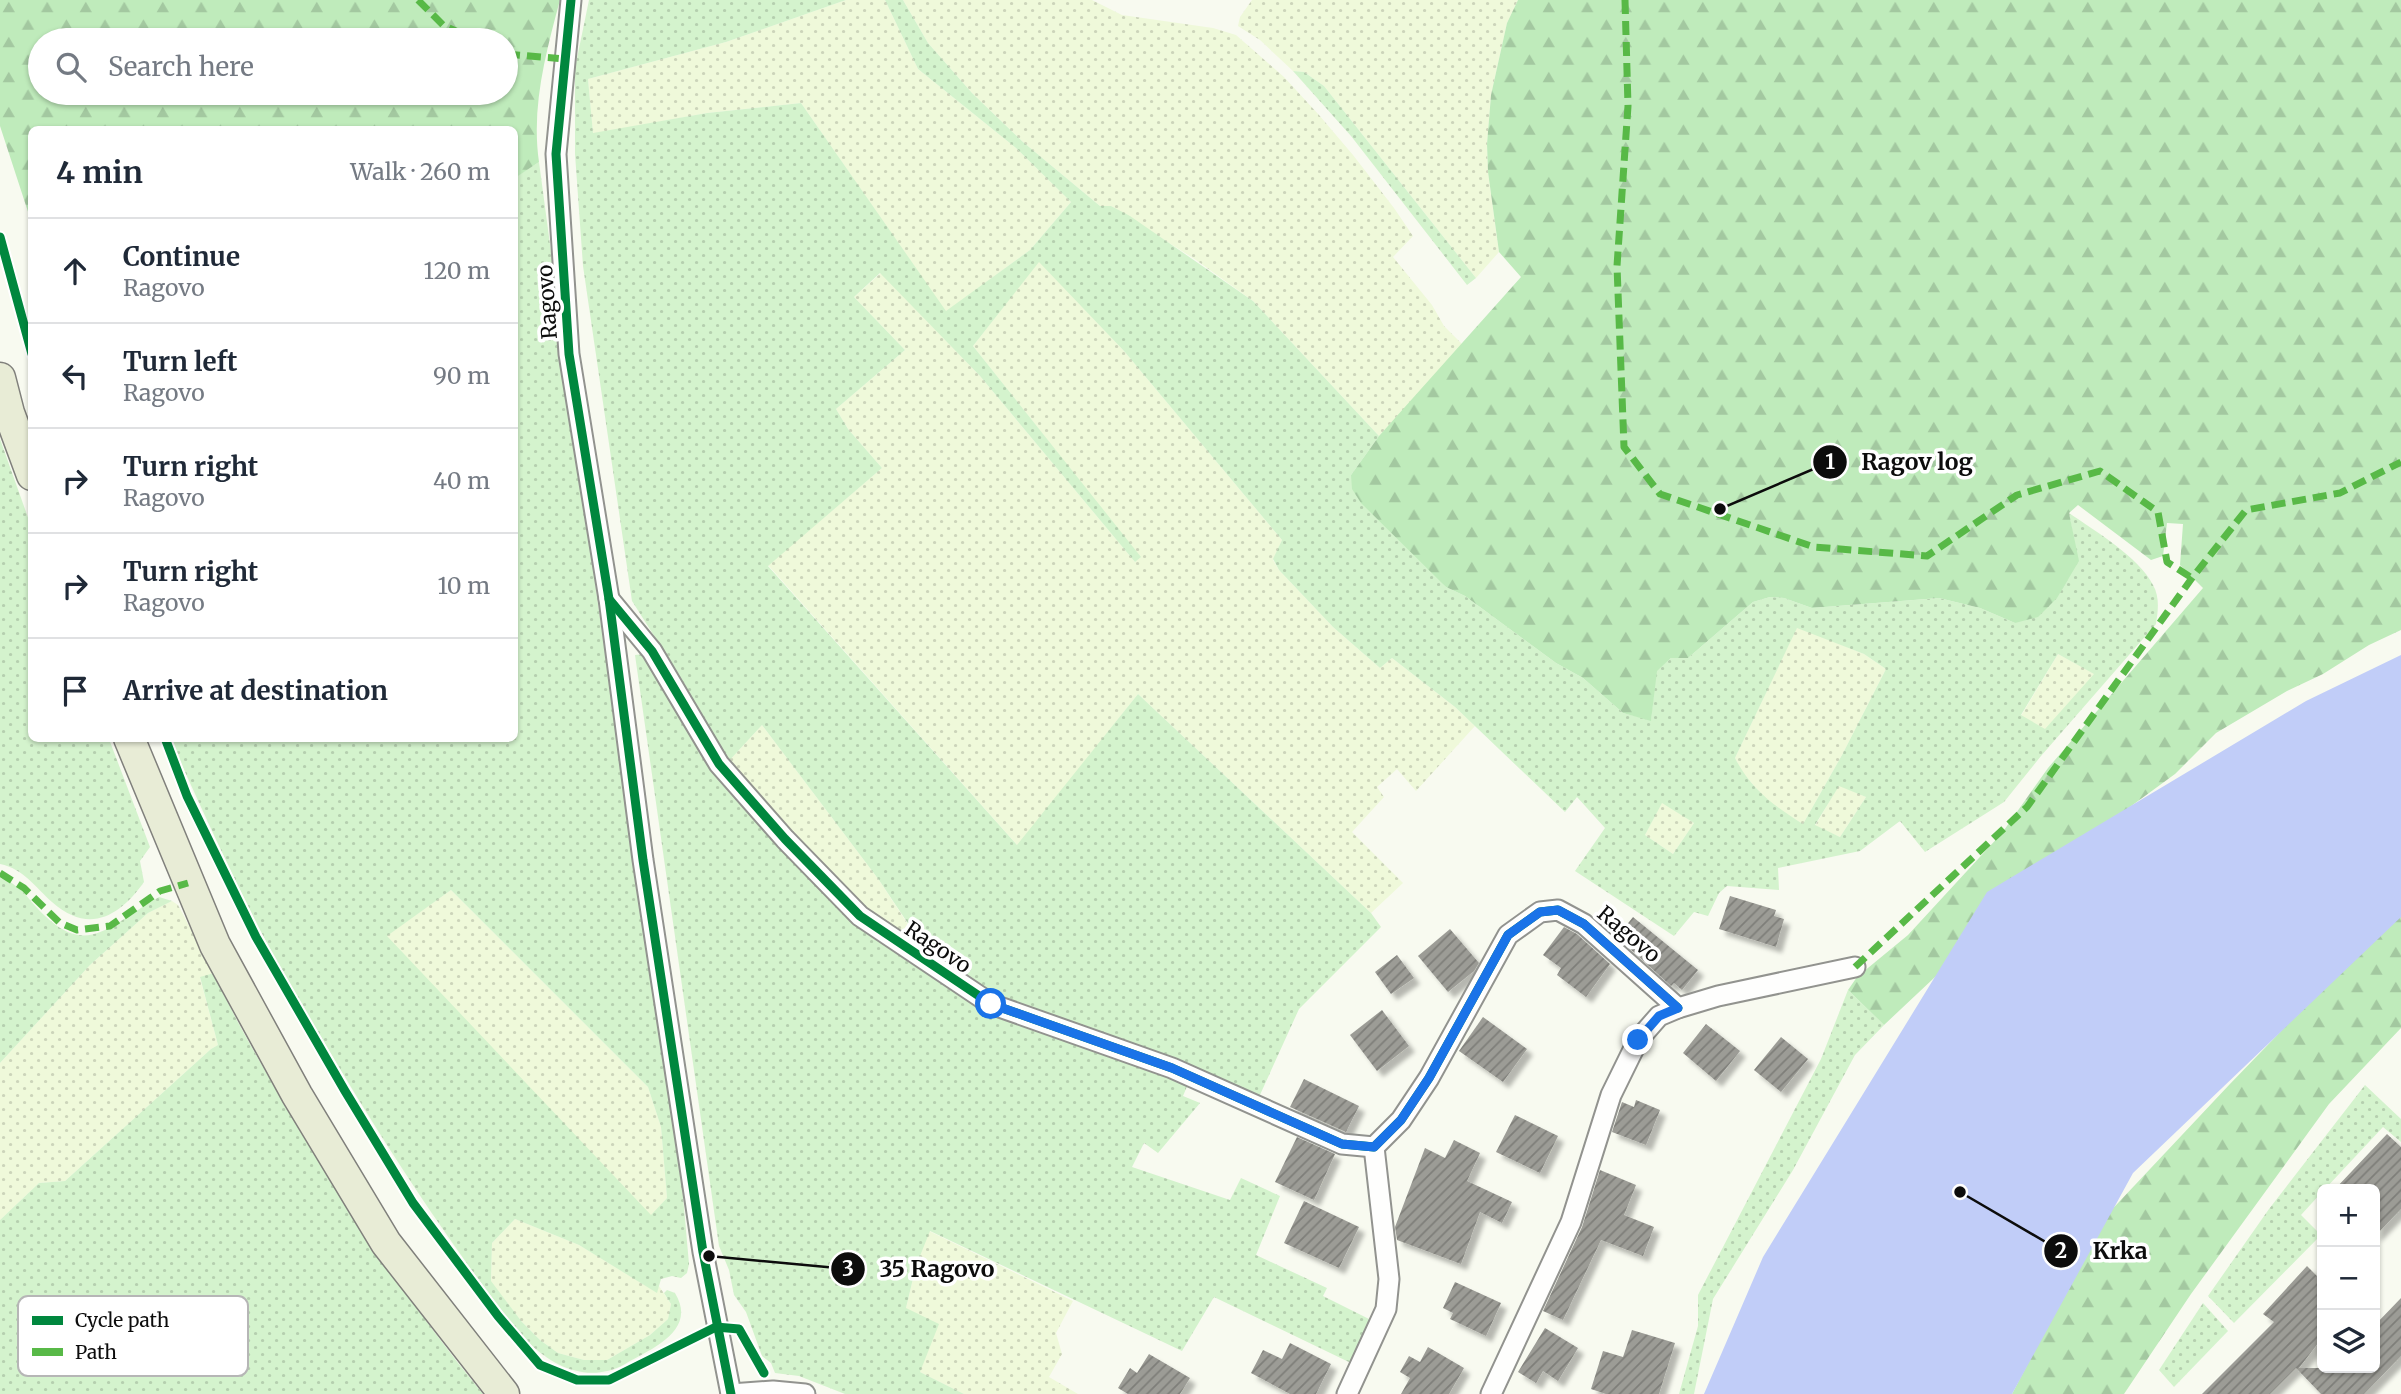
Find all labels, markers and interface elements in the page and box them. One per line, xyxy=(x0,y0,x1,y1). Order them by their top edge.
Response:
search box xyxy=(28,28,518,105)
icon: search xyxy=(52,48,90,86)
text: Search here xyxy=(108,50,254,83)
text: 4 min xyxy=(56,153,143,191)
text: Walk · 260 m xyxy=(350,157,490,186)
text: Continue xyxy=(123,240,240,273)
icon: ahead xyxy=(56,252,94,290)
text: 120 m xyxy=(424,256,490,285)
street label: Ragovo xyxy=(531,264,563,340)
text: Ragovo xyxy=(123,273,205,302)
text: Turn left xyxy=(123,345,237,378)
icon: left xyxy=(56,357,94,395)
text: 90 m xyxy=(433,361,490,390)
text: Ragovo xyxy=(123,378,205,407)
callout: Ragov log xyxy=(1813,440,1987,484)
text: Ragov log xyxy=(1861,447,1973,476)
text: 1 xyxy=(1825,448,1835,475)
text: Turn right xyxy=(123,450,258,483)
icon: right xyxy=(56,462,94,500)
text: 40 m xyxy=(433,466,490,495)
text: Ragovo xyxy=(123,483,205,512)
text: Turn right xyxy=(123,555,258,588)
icon: right xyxy=(56,567,94,605)
text: 10 m xyxy=(437,571,490,600)
text: Ragovo xyxy=(123,588,205,617)
icon: arrive xyxy=(56,672,94,710)
text: Arrive at destination xyxy=(123,674,388,707)
street label: Ragovo xyxy=(1592,900,1666,968)
street label: Ragovo xyxy=(900,915,976,979)
route start xyxy=(975,988,1006,1019)
route end xyxy=(1622,1024,1653,1055)
map controls xyxy=(2317,1184,2380,1373)
button: + xyxy=(2317,1184,2380,1247)
callout: Krka xyxy=(2044,1229,2162,1273)
text: Krka xyxy=(2092,1236,2148,1265)
text: 2 xyxy=(2055,1237,2067,1264)
callout: 35 Ragovo xyxy=(831,1247,1009,1291)
button: − xyxy=(2317,1247,2380,1310)
text: 35 Ragovo xyxy=(879,1254,995,1283)
text: 3 xyxy=(842,1255,854,1282)
legend xyxy=(18,1296,248,1376)
text: Cycle path xyxy=(75,1308,170,1332)
button: layers xyxy=(2317,1310,2380,1373)
text: Path xyxy=(75,1340,117,1364)

